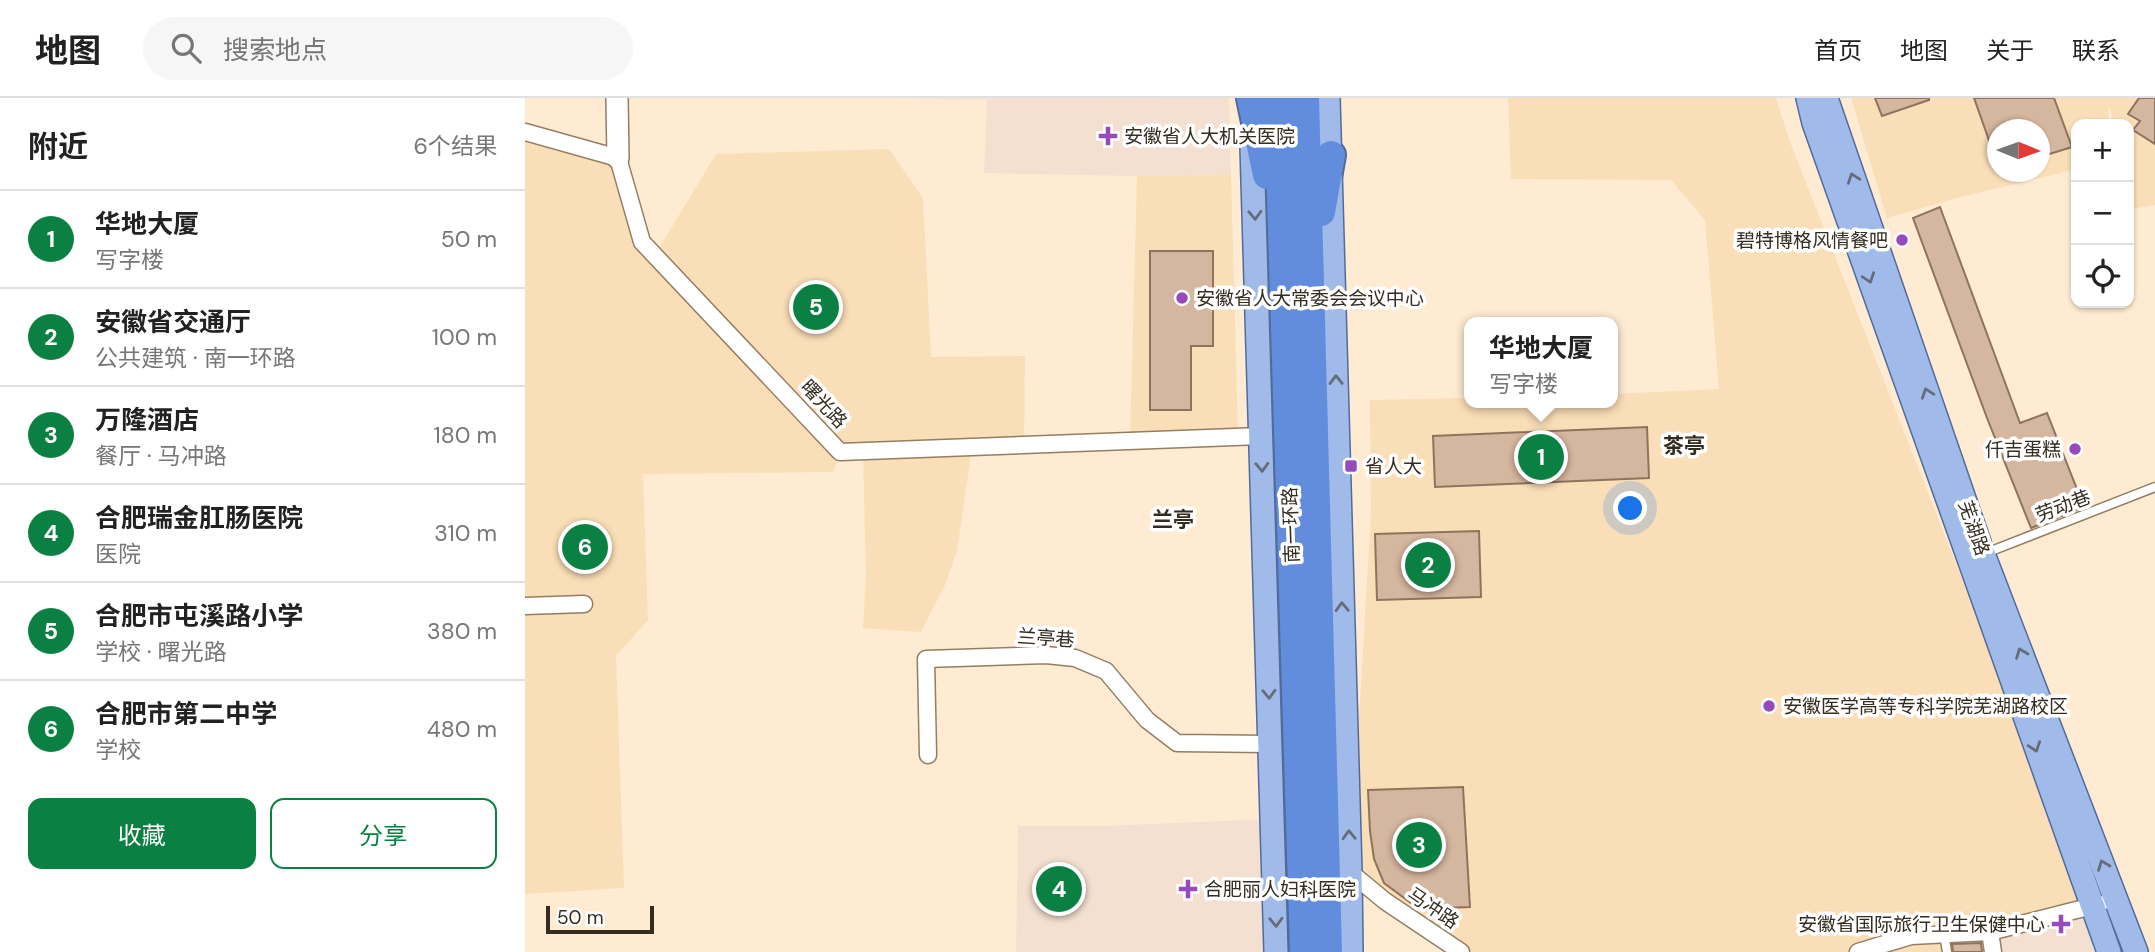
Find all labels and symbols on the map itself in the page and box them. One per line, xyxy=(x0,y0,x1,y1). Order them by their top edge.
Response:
north arrow xyxy=(1987,119,2050,182)
place label: 安徽省人大机关医院 xyxy=(1124,124,1295,149)
marker: 安徽省人大机关医院 xyxy=(1098,126,1118,146)
one-way arrow xyxy=(1847,172,1861,184)
one-way arrow xyxy=(1247,210,1262,221)
place label: 碧特博格风情餐吧 xyxy=(1736,228,1888,253)
marker: 碧特博格风情餐吧 xyxy=(1894,232,1910,248)
one-way arrow xyxy=(1861,272,1875,284)
pin: 5 xyxy=(793,281,839,333)
place label: 安徽省人大常委会会议中心 xyxy=(1196,286,1424,311)
marker: 安徽省人大常委会会议中心 xyxy=(1174,290,1190,306)
one-way arrow xyxy=(1328,374,1344,385)
street label: 曙光路 xyxy=(795,375,853,433)
one-way arrow xyxy=(1921,387,1935,400)
pin: 1 xyxy=(1518,431,1564,483)
district label: 茶亭 xyxy=(1663,432,1705,460)
place label: 仟吉蛋糕 xyxy=(1985,437,2061,462)
marker: 仟吉蛋糕 xyxy=(2067,441,2083,457)
place label: 省人大 xyxy=(1365,454,1422,479)
marker: 省人大 xyxy=(1343,458,1359,474)
one-way arrow xyxy=(1255,462,1270,473)
street label: 劳动巷 xyxy=(2032,484,2094,528)
street label: 南一环路 xyxy=(1277,487,1305,563)
your location xyxy=(1613,491,1647,525)
street label: 芜湖路 xyxy=(1953,497,1995,559)
district label: 兰亭 xyxy=(1152,506,1194,534)
pin: 6 xyxy=(562,521,608,573)
pin: 2 xyxy=(1405,539,1451,591)
one-way arrow xyxy=(1335,602,1350,613)
street label: 兰亭巷 xyxy=(1017,624,1075,652)
one-way arrow xyxy=(2015,648,2029,660)
one-way arrow xyxy=(1261,689,1276,700)
place label: 安徽医学高等专科学院芜湖路校区 xyxy=(1783,694,2068,719)
marker: 安徽医学高等专科学院芜湖路校区 xyxy=(1761,698,1777,714)
one-way arrow xyxy=(2027,740,2041,753)
pin: 3 xyxy=(1396,819,1442,871)
one-way arrow xyxy=(1342,829,1357,840)
one-way arrow xyxy=(2097,860,2111,872)
pin: 4 xyxy=(1036,863,1082,915)
place label: 合肥丽人妇科医院 xyxy=(1204,877,1356,902)
marker: 合肥丽人妇科医院 xyxy=(1178,879,1198,899)
street label: 马冲路 xyxy=(1402,882,1464,934)
scale bar xyxy=(546,903,655,935)
place label: 安徽省国际旅行卫生保健中心 xyxy=(1798,912,2045,937)
marker: 安徽省国际旅行卫生保健中心 xyxy=(2051,914,2071,934)
one-way arrow xyxy=(1268,917,1283,928)

